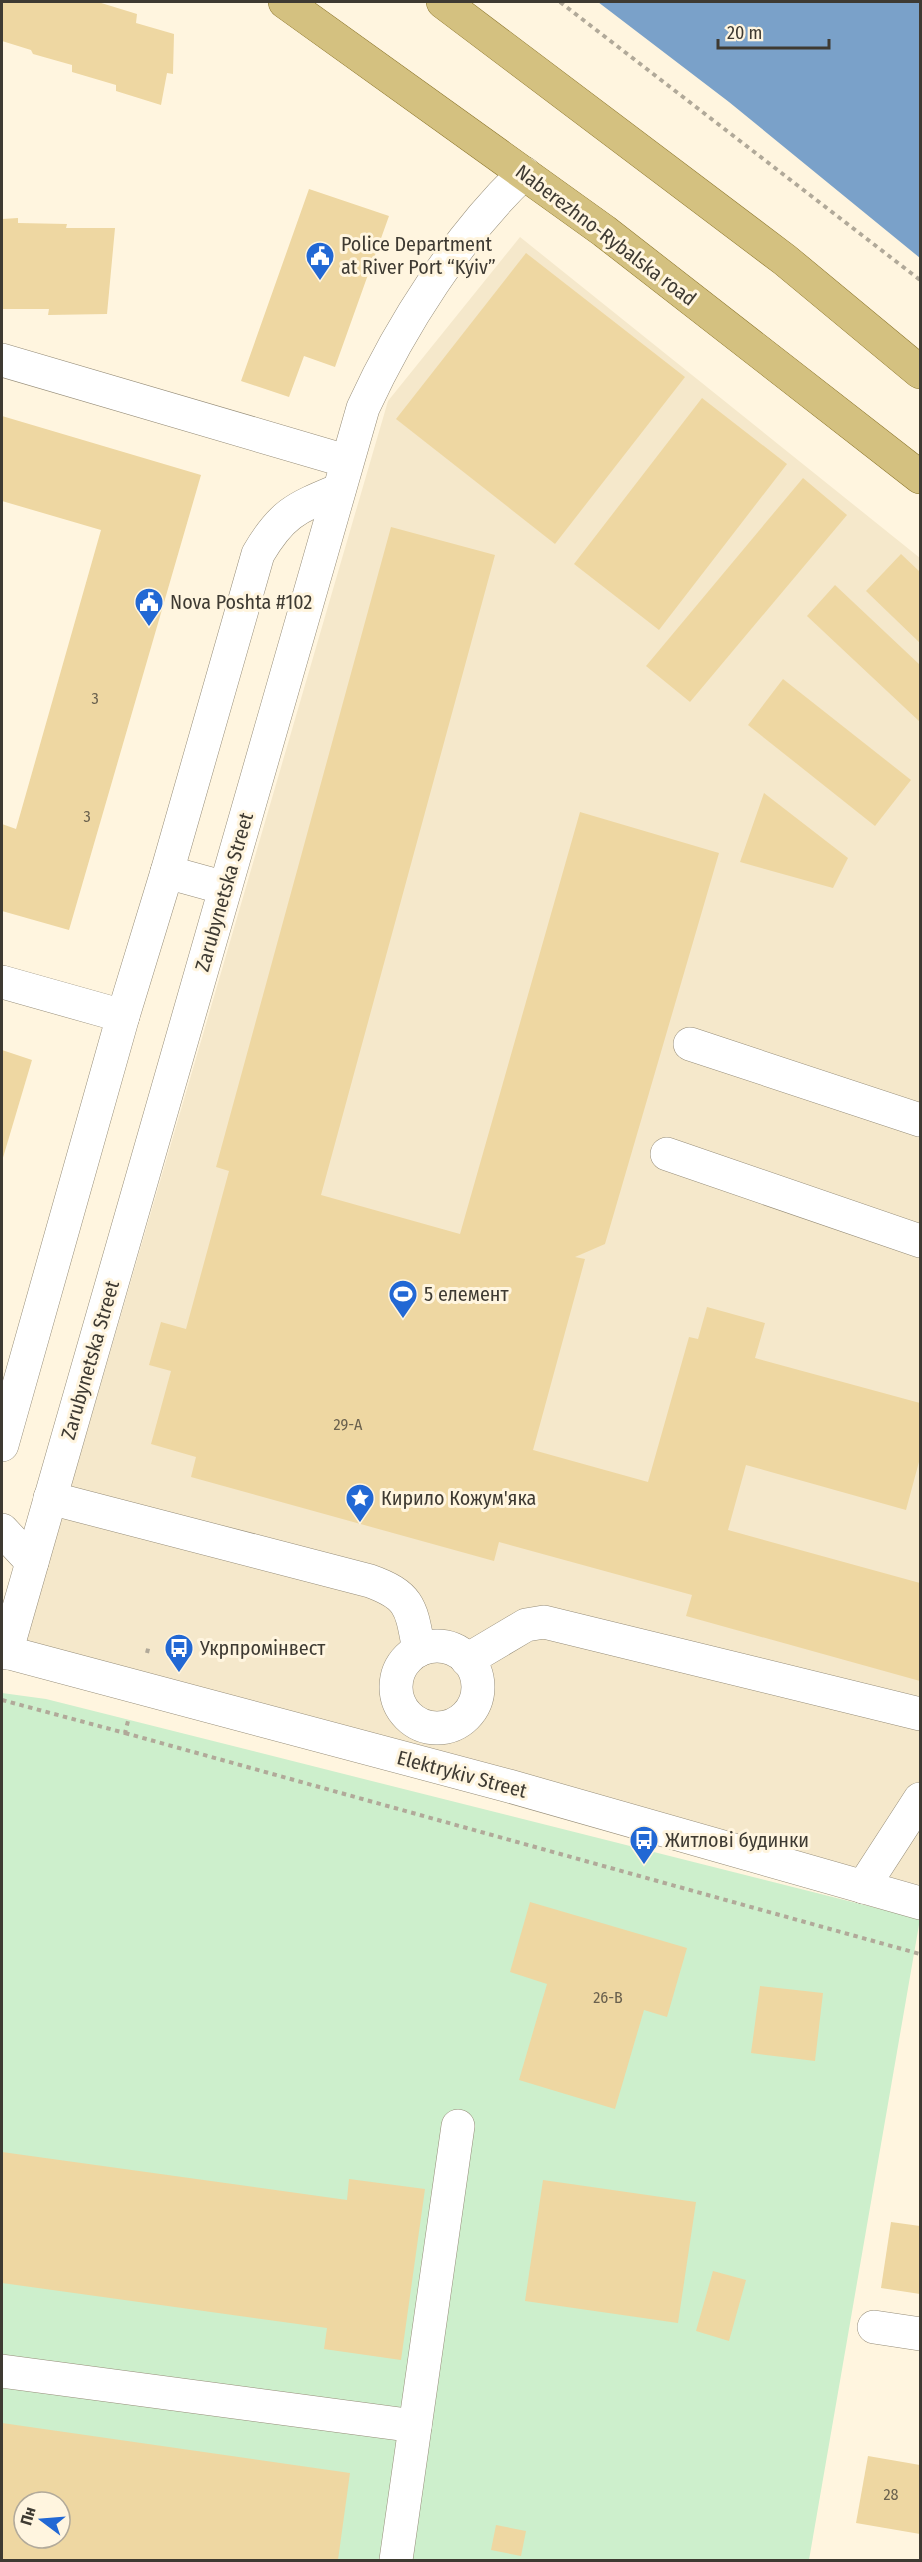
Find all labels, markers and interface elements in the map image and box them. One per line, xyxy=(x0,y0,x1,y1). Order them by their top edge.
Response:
scale bar xyxy=(718,12,829,50)
text: 20 m xyxy=(727,22,762,44)
street label: Naberezhno-Rybalska road xyxy=(511,159,701,311)
place label: Police Department at River Port “Kyiv” xyxy=(341,232,496,279)
public building icon: Police Department at River Port “Kyiv” xyxy=(304,240,336,282)
public building icon: Nova Poshta #102 xyxy=(133,586,165,628)
place label: Nova Poshta #102 xyxy=(170,590,312,614)
house number: 3 xyxy=(91,689,99,708)
house number: 3 xyxy=(83,807,91,826)
street label: Zarubynetska Street xyxy=(190,809,258,974)
street label: Zarubynetska Street xyxy=(56,1277,124,1442)
sports icon: 5 елемент xyxy=(387,1278,419,1320)
place label: 5 елемент xyxy=(424,1282,509,1306)
house number: 29-А xyxy=(334,1415,363,1434)
place icon: Кирило Кожум'яка xyxy=(344,1482,376,1524)
place label: Кирило Кожум'яка xyxy=(381,1486,536,1510)
bus stop icon: Укрпромінвест xyxy=(163,1632,195,1674)
place label: Укрпромінвест xyxy=(199,1636,326,1660)
street label: Elektrykiv Street xyxy=(395,1745,530,1803)
bus stop icon: Житлові будинки xyxy=(628,1824,660,1866)
place label: Житлові будинки xyxy=(665,1828,809,1852)
house number: 26-В xyxy=(593,1988,623,2007)
house number: 28 xyxy=(883,2485,899,2504)
north arrow xyxy=(12,2490,72,2550)
text: Пн xyxy=(16,2505,40,2527)

